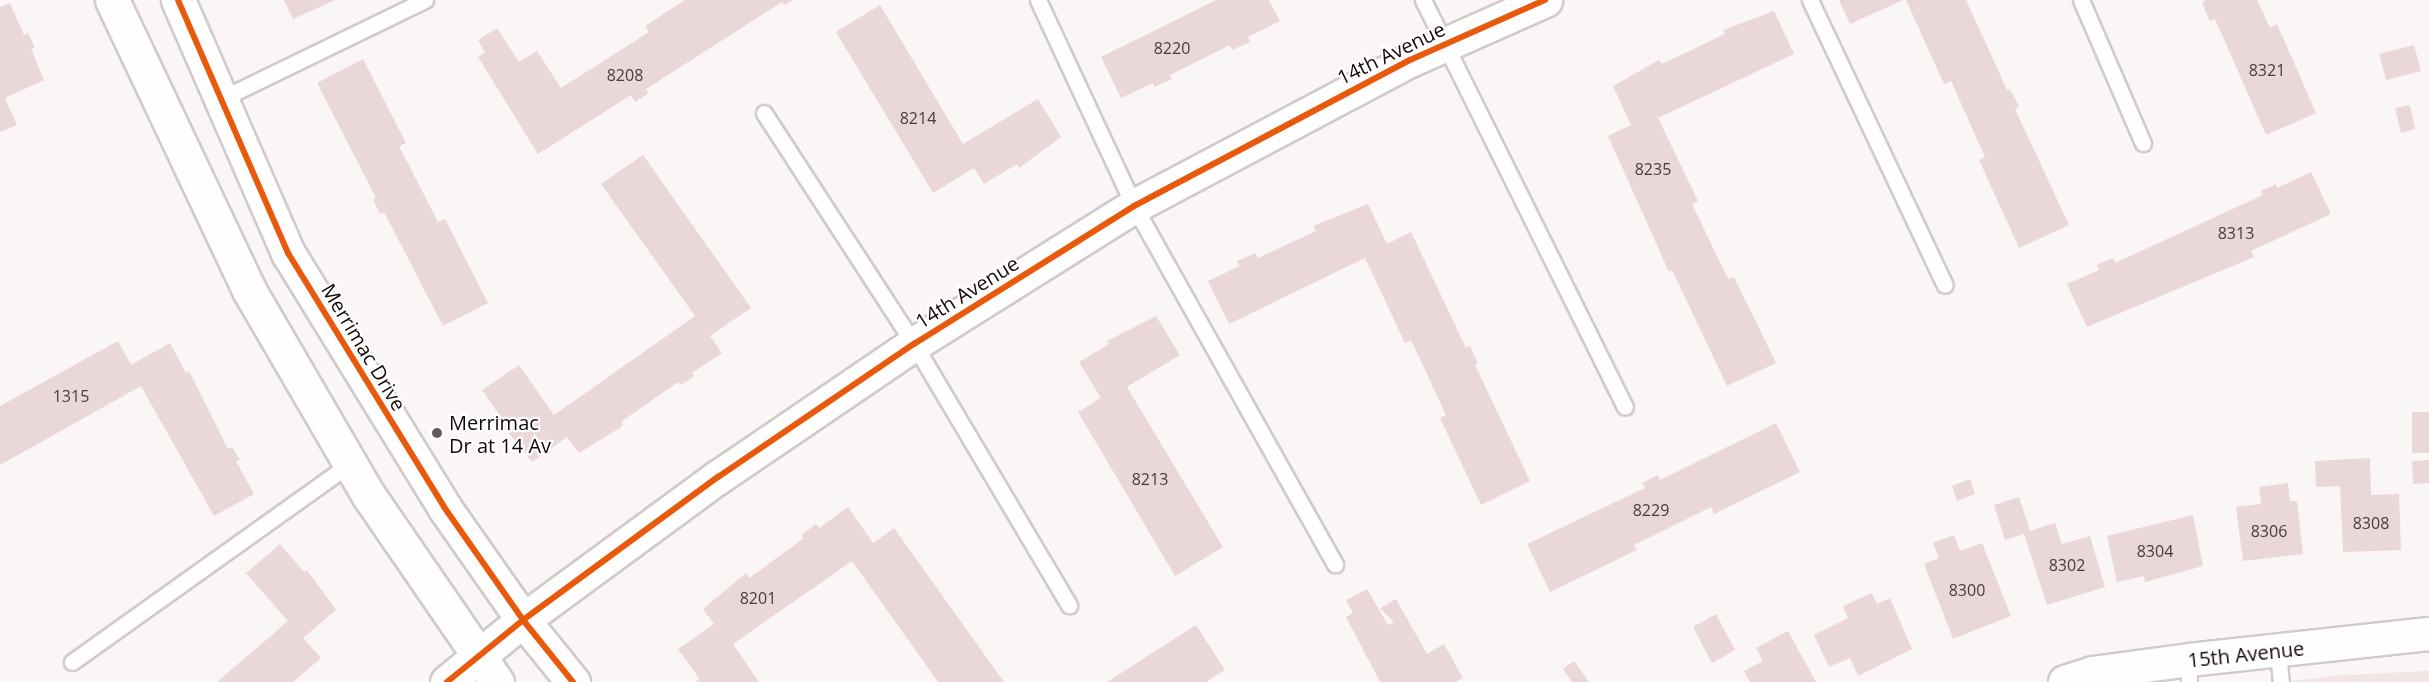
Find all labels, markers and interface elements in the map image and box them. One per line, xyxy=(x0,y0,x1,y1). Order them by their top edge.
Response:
street label: 14th Avenue xyxy=(1333,17,1449,89)
house number: 8220 xyxy=(1154,38,1190,58)
house number: 8321 xyxy=(2249,60,2285,80)
house number: 8208 xyxy=(607,65,643,85)
house number: 8214 xyxy=(900,108,936,128)
house number: 8235 xyxy=(1635,159,1671,179)
house number: 8313 xyxy=(2218,223,2254,243)
street label: 14th Avenue xyxy=(911,251,1023,333)
street label: Merrimac Drive xyxy=(317,279,411,415)
house number: 1315 xyxy=(53,386,89,406)
place label: Merrimac Dr at 14 Av xyxy=(449,410,551,457)
marker: Merrimac Dr at 14 Av xyxy=(430,426,444,440)
house number: 8213 xyxy=(1132,469,1168,489)
house number: 8229 xyxy=(1633,500,1669,520)
house number: 8308 xyxy=(2353,513,2389,533)
house number: 8306 xyxy=(2251,521,2287,541)
house number: 8304 xyxy=(2137,541,2173,561)
house number: 8302 xyxy=(2049,555,2085,575)
house number: 8300 xyxy=(1949,580,1985,600)
house number: 8201 xyxy=(740,588,776,608)
street label: 15th Avenue xyxy=(2187,636,2305,672)

